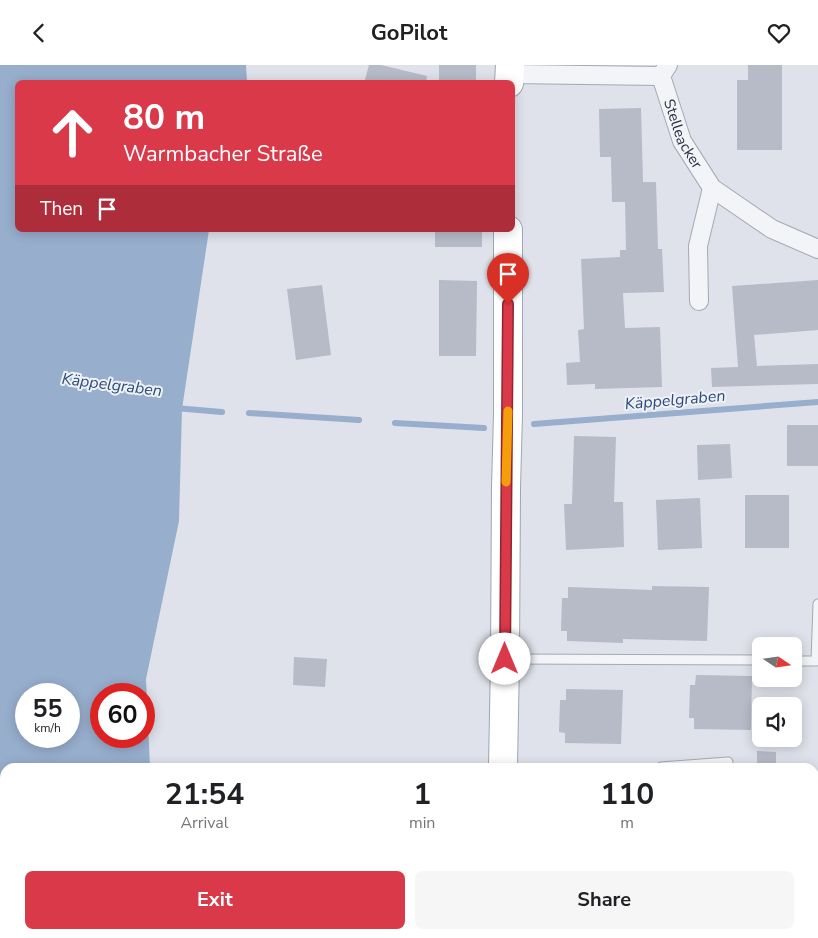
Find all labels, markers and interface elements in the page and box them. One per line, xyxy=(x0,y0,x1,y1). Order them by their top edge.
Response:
text: GoPilot xyxy=(371,18,447,48)
icon: back xyxy=(25,19,53,47)
icon: heart xyxy=(765,19,793,47)
text: 80 m xyxy=(123,94,205,141)
street label: Stelleacker xyxy=(659,96,707,173)
icon: ahead xyxy=(40,100,105,165)
text: Warmbacher Straße xyxy=(123,139,323,169)
icon: arrive xyxy=(93,195,121,223)
text: Then xyxy=(40,196,83,222)
pin xyxy=(487,253,529,304)
icon: arrive xyxy=(494,260,522,288)
water label: Käppelgraben xyxy=(61,368,163,402)
water label: Käppelgraben xyxy=(624,385,726,415)
position arrow xyxy=(478,632,530,684)
north arrow xyxy=(752,637,802,687)
map controls xyxy=(752,637,802,747)
speed limit sign: 60 xyxy=(90,683,155,748)
text: 55 xyxy=(32,692,63,726)
button: sound xyxy=(752,697,802,747)
text: km/h xyxy=(34,720,61,736)
text: 21:54 xyxy=(165,774,244,815)
text: 1 xyxy=(413,774,431,815)
text: 110 xyxy=(600,774,654,815)
text: Arrival xyxy=(180,812,229,834)
text: min xyxy=(409,812,435,834)
text: m xyxy=(620,812,634,834)
button: Exit xyxy=(25,871,405,929)
button: Share xyxy=(415,871,794,929)

